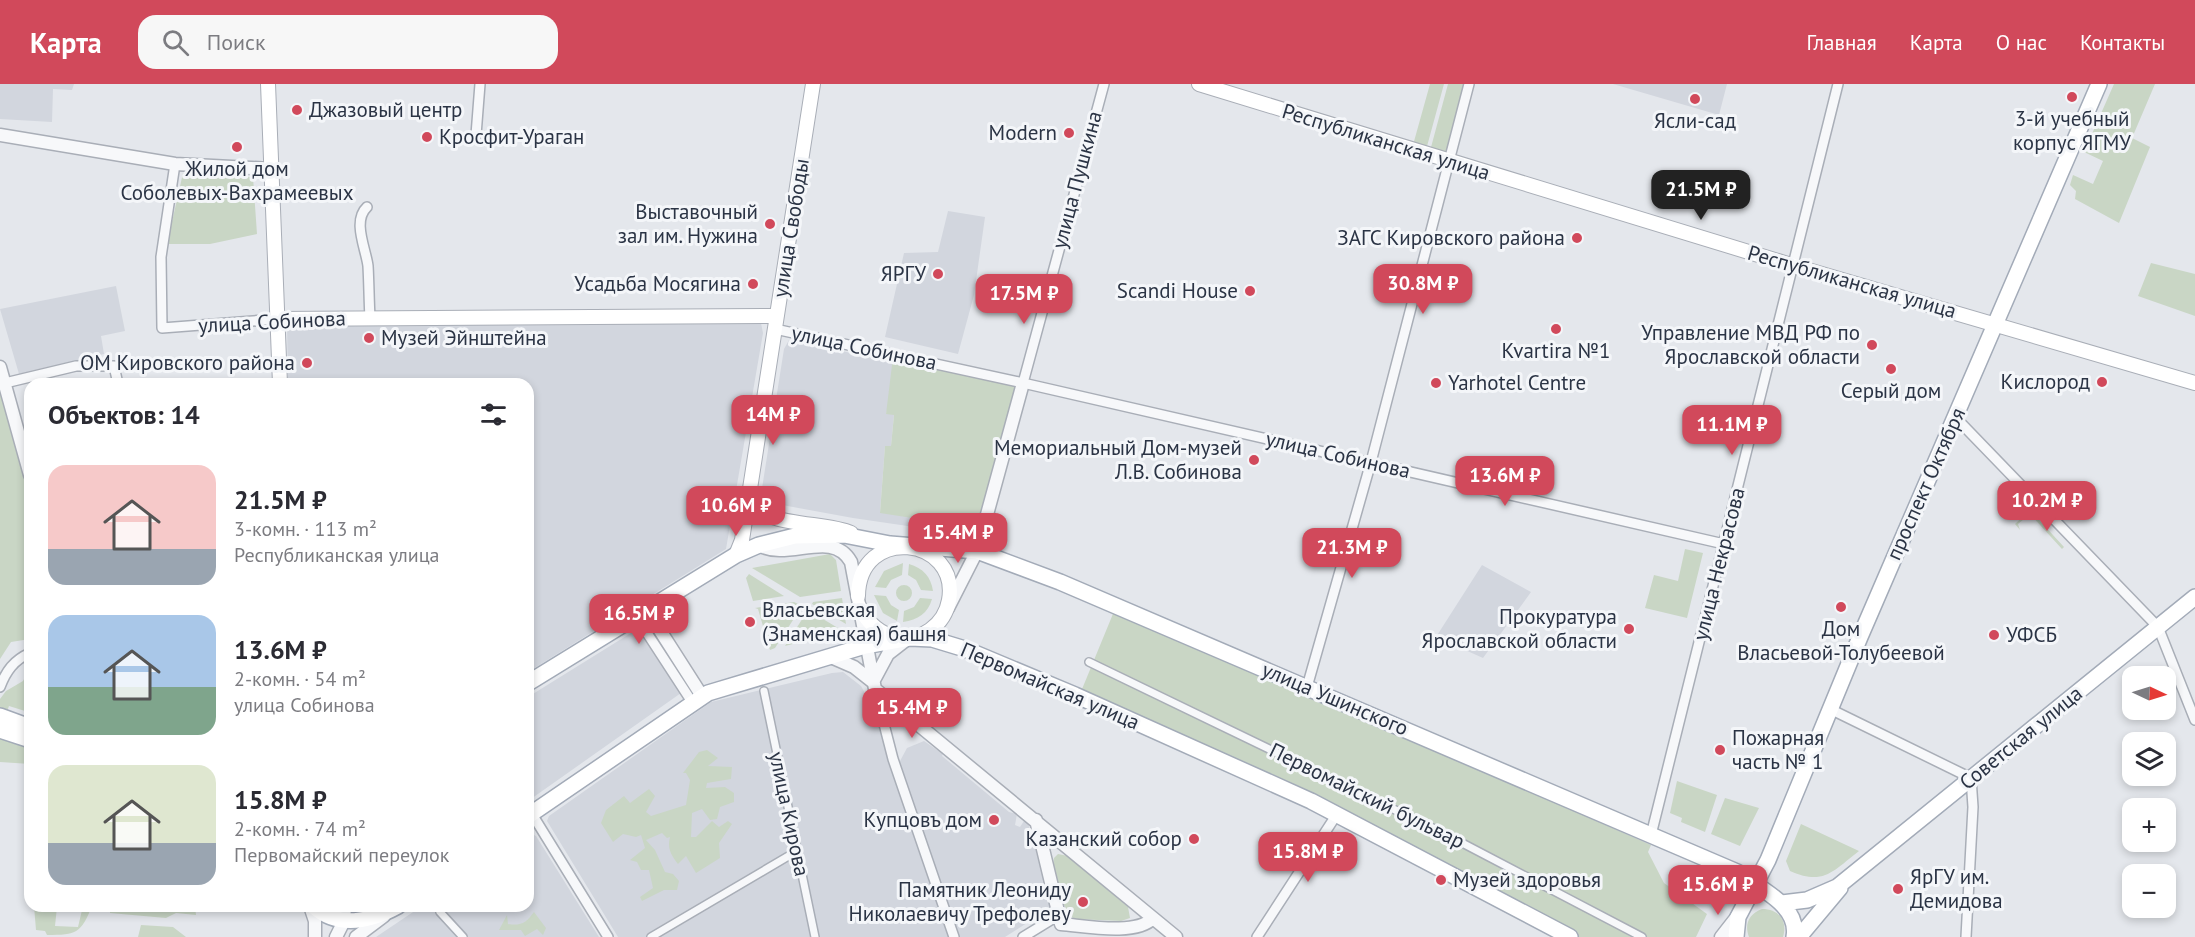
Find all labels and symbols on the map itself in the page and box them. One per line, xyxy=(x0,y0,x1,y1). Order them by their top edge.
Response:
marker: 3-й учебный корпус ЯГМУ xyxy=(2065,90,2079,104)
marker: Ясли-сад xyxy=(1688,92,1702,106)
place label: Джазовый центр xyxy=(309,96,462,123)
street label: Республиканская улица xyxy=(1279,97,1493,186)
marker: Джазовый центр xyxy=(290,103,304,117)
place label: 3-й учебный корпус ЯГМУ xyxy=(2013,105,2131,156)
place label: Ясли-сад xyxy=(1654,107,1736,134)
street label: улица Пушкина xyxy=(1045,108,1108,252)
place label: Modern xyxy=(989,119,1057,146)
place label: Кросфит-Ураган xyxy=(439,123,584,150)
marker: Modern xyxy=(1062,126,1076,140)
marker: Кросфит-Ураган xyxy=(420,130,434,144)
marker: Жилой дом Соболевых-Вахрамеевых xyxy=(230,140,244,154)
place label: Жилой дом Соболевых-Вахрамеевых xyxy=(120,155,354,206)
street label: улица Свободы xyxy=(766,156,815,299)
pin: 21.5M ₽ xyxy=(1646,170,1756,221)
place label: Выставочный зал им. Нужина xyxy=(618,198,758,249)
marker: Выставочный зал им. Нужина xyxy=(763,217,777,231)
place label: ЗАГС Кировского района xyxy=(1337,224,1565,251)
marker: ЗАГС Кировского района xyxy=(1570,231,1584,245)
street label: Республиканская улица xyxy=(1745,239,1960,324)
place label: ЯРГУ xyxy=(881,260,926,287)
pin: 30.8M ₽ xyxy=(1368,264,1478,315)
marker: ЯРГУ xyxy=(931,267,945,281)
place label: Усадьба Мосягина xyxy=(574,270,741,297)
pin: 17.5M ₽ xyxy=(969,274,1079,325)
marker: Усадьба Мосягина xyxy=(746,277,760,291)
place label: Scandi House xyxy=(1117,277,1238,304)
marker: Scandi House xyxy=(1243,284,1257,298)
street label: улица Собинова xyxy=(197,304,346,339)
street label: улица Собинова xyxy=(789,319,939,376)
place label: Управление МВД РФ по Ярославской области xyxy=(1641,319,1860,370)
marker: Kvartira №1 xyxy=(1549,322,1563,336)
place label: Музей Эйнштейна xyxy=(381,324,547,351)
marker: Музей Эйнштейна xyxy=(362,331,376,345)
place label: Kvartira №1 xyxy=(1502,337,1610,364)
marker: Управление МВД РФ по Ярославской области xyxy=(1865,338,1879,352)
place label: ОМ Кировского района xyxy=(80,349,295,376)
marker: ОМ Кировского района xyxy=(300,356,314,370)
marker: Серый дом xyxy=(1884,362,1898,376)
place label: Кислород xyxy=(2001,368,2090,395)
place label: Yarhotel Centre xyxy=(1448,369,1586,396)
marker: Кислород xyxy=(2095,375,2109,389)
marker: Yarhotel Centre xyxy=(1429,376,1443,390)
place label: Серый дом xyxy=(1841,377,1941,404)
pin: 14M ₽ xyxy=(731,395,815,446)
street label: проспект Октября xyxy=(1880,403,1971,564)
pin: 11.1M ₽ xyxy=(1677,405,1787,456)
street label: улица Собинова xyxy=(1263,425,1413,484)
place label: Мемориальный Дом-музей Л.В. Собинова xyxy=(994,434,1242,485)
marker: Мемориальный Дом-музей Л.В. Собинова xyxy=(1247,453,1261,467)
pin: 13.6M ₽ xyxy=(1450,456,1560,507)
pin: 10.2M ₽ xyxy=(1992,481,2102,532)
street label: улица Некрасова xyxy=(1686,485,1751,643)
pin: 10.6M ₽ xyxy=(681,486,791,537)
pin: 15.4M ₽ xyxy=(903,513,1013,564)
pin: 21.3M ₽ xyxy=(1297,528,1407,579)
pin: 16.5M ₽ xyxy=(584,594,694,645)
place label: Власьевская (Знаменская) башня xyxy=(762,596,946,647)
marker: Дом Власьевой-Толубеевой xyxy=(1834,600,1848,614)
place label: Прокуратура Ярославской области xyxy=(1422,603,1617,654)
marker: Власьевская (Знаменская) башня xyxy=(743,615,757,629)
place label: Дом Власьевой-Толубеевой xyxy=(1737,615,1945,666)
place label: УФСБ xyxy=(2006,621,2057,648)
marker: Прокуратура Ярославской области xyxy=(1622,622,1636,636)
marker: УФСБ xyxy=(1987,628,2001,642)
street label: Первомайская улица xyxy=(957,636,1144,735)
street label: улица Ушинского xyxy=(1258,656,1412,742)
north arrow xyxy=(2122,666,2176,720)
street label: Советская улица xyxy=(1954,680,2088,796)
pin: 15.4M ₽ xyxy=(857,688,967,739)
place label: Пожарная часть № 1 xyxy=(1732,724,1824,775)
street label: Первомайский бульвар xyxy=(1265,736,1469,855)
marker: Пожарная часть № 1 xyxy=(1713,743,1727,757)
street label: улица Кирова xyxy=(763,749,816,879)
place label: Купцовъ дом xyxy=(863,806,982,833)
marker: Купцовъ дом xyxy=(987,813,1001,827)
place label: Казанский собор xyxy=(1026,825,1182,852)
marker: Казанский собор xyxy=(1187,832,1201,846)
pin: 15.8M ₽ xyxy=(1253,832,1363,883)
place label: ЯрГУ им. Демидова xyxy=(1910,863,2003,914)
pin: 15.6M ₽ xyxy=(1663,865,1773,916)
place label: Музей здоровья xyxy=(1453,866,1601,893)
marker: Музей здоровья xyxy=(1434,873,1448,887)
place label: Памятник Леониду Николаевичу Трефолеву xyxy=(849,876,1071,927)
marker: ЯрГУ им. Демидова xyxy=(1891,882,1905,896)
marker: Памятник Леониду Николаевичу Трефолеву xyxy=(1076,895,1090,909)

